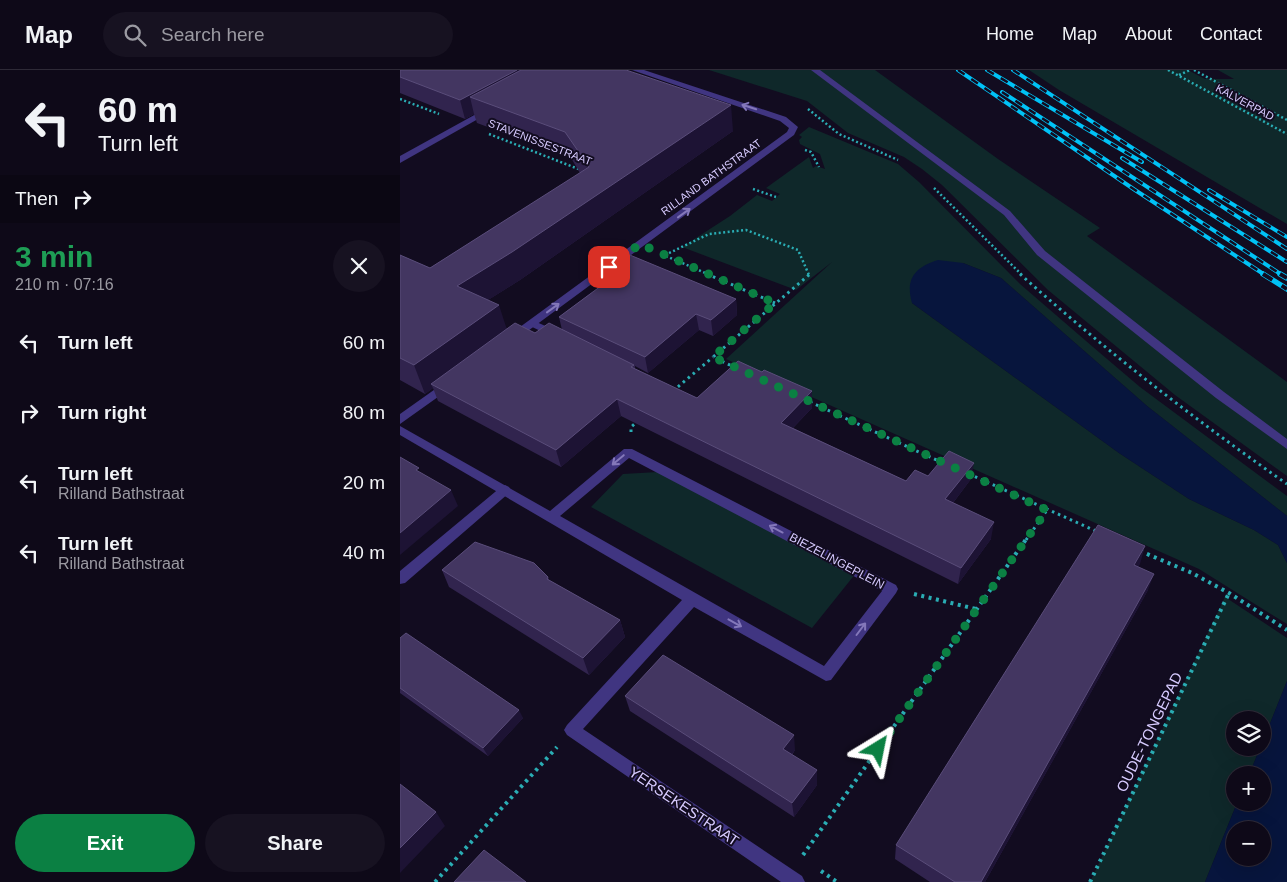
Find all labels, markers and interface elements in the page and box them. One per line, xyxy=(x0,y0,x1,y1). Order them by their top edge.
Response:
search box xyxy=(103,12,453,57)
text: Map xyxy=(25,21,73,48)
icon: search xyxy=(121,21,149,49)
text: Search here xyxy=(161,24,265,45)
text: Home xyxy=(986,24,1034,44)
text: Map xyxy=(1062,24,1097,44)
text: About xyxy=(1125,24,1172,44)
text: Contact xyxy=(1200,24,1262,44)
street label: KALVERPAD xyxy=(1214,82,1276,122)
icon: left xyxy=(15,90,80,155)
text: 60 m xyxy=(98,90,178,129)
one-way arrow xyxy=(742,102,758,112)
street label: STAVENISSESTRAAT xyxy=(486,117,594,167)
text: Turn left xyxy=(98,131,178,156)
street label: RILLAND BATHSTRAAT xyxy=(659,137,764,217)
icon: right xyxy=(68,185,96,213)
text: Then xyxy=(15,188,58,209)
one-way arrow xyxy=(677,207,690,218)
text: 3 min xyxy=(15,240,93,273)
button: close xyxy=(333,240,385,292)
pin xyxy=(588,246,630,288)
icon: arrive xyxy=(595,253,623,281)
text: 210 m · 07:16 xyxy=(15,276,114,293)
one-way arrow xyxy=(545,303,559,313)
icon: left xyxy=(15,329,43,357)
text: Turn left xyxy=(58,332,133,353)
text: 60 m xyxy=(343,332,385,353)
icon: right xyxy=(15,399,43,427)
text: Turn right xyxy=(58,402,146,423)
text: 80 m xyxy=(343,402,385,423)
one-way arrow xyxy=(612,455,625,466)
text: Turn left xyxy=(58,463,133,484)
icon: left xyxy=(15,469,43,497)
text: 20 m xyxy=(343,472,385,493)
text: Rilland Bathstraat xyxy=(58,485,184,502)
one-way arrow xyxy=(769,524,784,533)
street label: BIEZELINGEPLEIN xyxy=(787,530,887,592)
text: Turn left xyxy=(58,533,133,554)
icon: left xyxy=(15,539,43,567)
text: 40 m xyxy=(343,542,385,563)
text: Rilland Bathstraat xyxy=(58,555,184,572)
one-way arrow xyxy=(727,619,741,629)
one-way arrow xyxy=(856,622,866,636)
street label: OUDE-TONGEPAD xyxy=(1113,669,1185,795)
map controls xyxy=(1226,711,1271,866)
button: layers xyxy=(1226,711,1271,756)
position arrow xyxy=(851,722,903,774)
street label: YERSEKESTRAAT xyxy=(626,763,742,849)
button: + xyxy=(1226,766,1271,811)
button: Exit xyxy=(15,814,195,872)
button: Share xyxy=(205,814,385,872)
button: − xyxy=(1226,821,1271,866)

